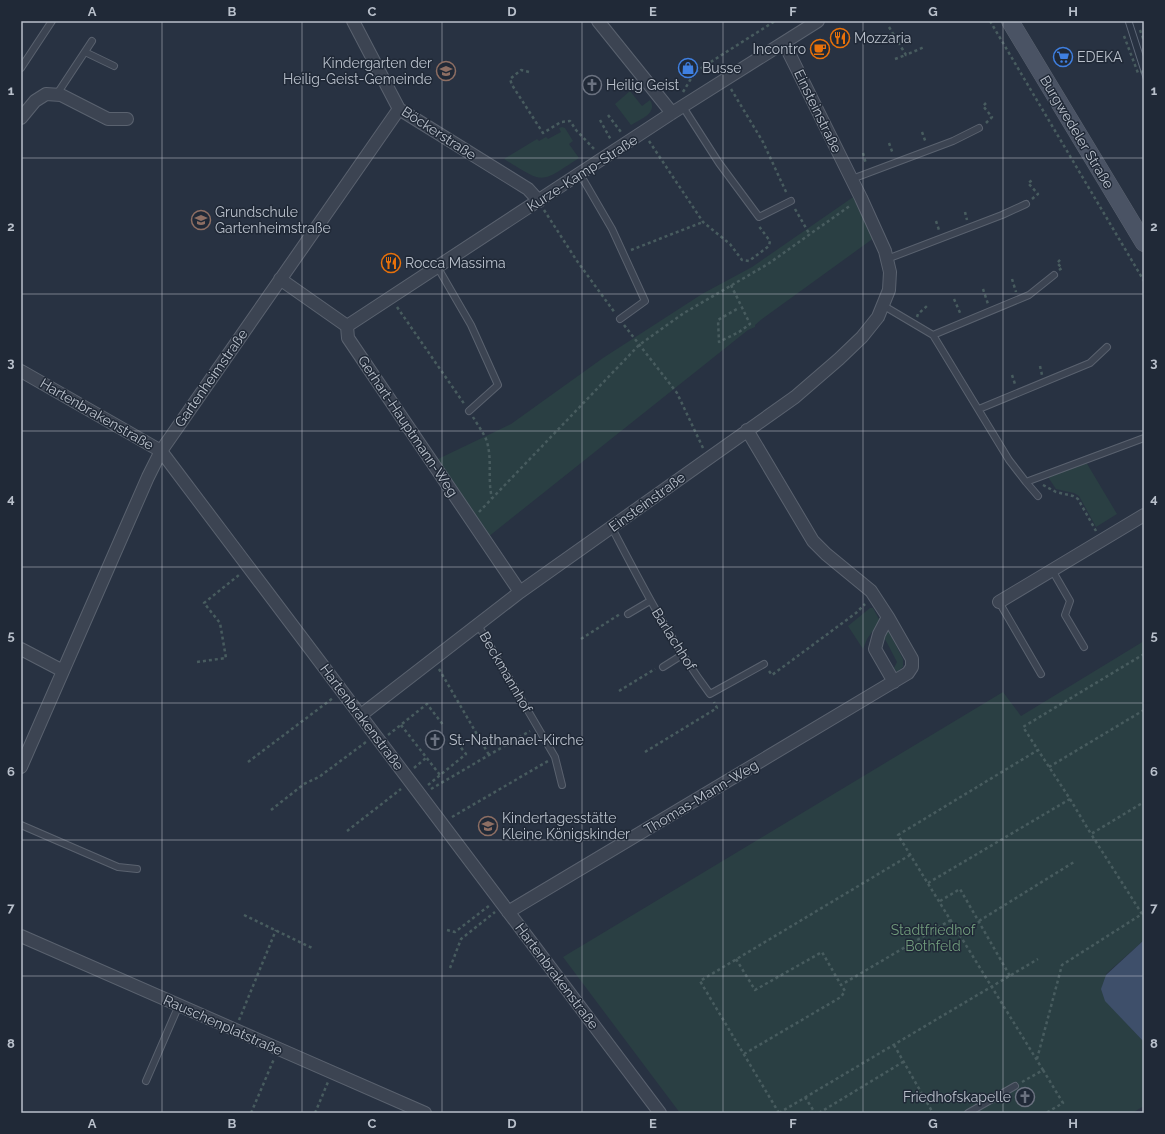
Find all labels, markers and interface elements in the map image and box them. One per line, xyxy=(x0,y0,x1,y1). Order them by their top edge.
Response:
text: A xyxy=(88,4,97,19)
text: B xyxy=(228,4,237,19)
text: C xyxy=(368,4,377,19)
text: D xyxy=(507,4,517,19)
text: E xyxy=(649,4,657,19)
text: F xyxy=(789,4,797,19)
text: G xyxy=(928,4,938,19)
text: H xyxy=(1068,4,1078,19)
restaurant icon: Mozzaria xyxy=(829,27,851,49)
place label: Mozzaria xyxy=(854,30,911,46)
cafe icon: Incontro xyxy=(809,38,831,60)
place label: Incontro xyxy=(753,41,806,57)
supermarket icon: EDEKA xyxy=(1052,46,1074,68)
place label: EDEKA xyxy=(1077,49,1123,65)
place label: Kindergarten der Heilig-Geist-Gemeinde xyxy=(283,55,432,87)
shop icon: Busse xyxy=(677,57,699,79)
school or university icon: Kindergarten der Heilig-Geist-Gemeinde xyxy=(435,60,457,82)
place label: Busse xyxy=(702,60,741,76)
street label: Einsteinstraße xyxy=(791,67,845,155)
street label: Burgwedeler Straße xyxy=(1037,73,1117,191)
church icon: Heilig Geist xyxy=(581,74,603,96)
place label: Heilig Geist xyxy=(606,77,680,93)
text: 1 xyxy=(8,83,15,98)
text: 1 xyxy=(1151,83,1158,98)
street label: Böckerstraße xyxy=(399,103,479,163)
street label: Kurze-Kamp-Straße xyxy=(524,131,640,215)
place label: Grundschule Gartenheimstraße xyxy=(215,204,331,236)
school or university icon: Grundschule Gartenheimstraße xyxy=(190,209,212,231)
text: 2 xyxy=(7,219,15,234)
text: 2 xyxy=(1150,219,1158,234)
restaurant icon: Rocca Massima xyxy=(380,252,402,274)
place label: Rocca Massima xyxy=(405,255,506,271)
street label: Gartenheimstraße xyxy=(171,326,251,430)
street label: Gerhart-Hauptmann-Weg xyxy=(355,352,461,500)
text: 3 xyxy=(7,355,15,370)
text: 3 xyxy=(1150,355,1158,370)
street label: Hartenbrakenstraße xyxy=(37,375,157,453)
street label: Einsteinstraße xyxy=(606,469,688,535)
text: 4 xyxy=(7,491,15,506)
text: 4 xyxy=(1150,491,1158,506)
street label: Barlachhof xyxy=(649,605,700,674)
text: 5 xyxy=(7,628,15,643)
text: 5 xyxy=(1150,628,1158,643)
street label: Beckmannhof xyxy=(476,629,536,716)
street label: Hartenbrakenstraße xyxy=(317,661,407,773)
church icon: St.-Nathanael-Kirche xyxy=(424,729,446,751)
place label: St.-Nathanael-Kirche xyxy=(449,732,584,748)
street label: Thomas-Mann-Weg xyxy=(641,757,761,837)
text: 6 xyxy=(7,764,15,779)
text: 6 xyxy=(1150,764,1158,779)
place label: Kindertagesstätte Kleine Königskinder xyxy=(502,810,630,842)
school or university icon: Kindertagesstätte Kleine Königskinder xyxy=(477,815,499,837)
text: 7 xyxy=(7,900,15,915)
text: 7 xyxy=(1150,900,1158,915)
street label: Hartenbrakenstraße xyxy=(512,920,602,1032)
park label: Stadtfriedhof Bothfeld xyxy=(891,922,977,954)
street label: Rauschenplatstraße xyxy=(161,992,285,1058)
text: 8 xyxy=(7,1036,15,1051)
text: 8 xyxy=(1150,1036,1158,1051)
church icon: Friedhofskapelle xyxy=(1014,1086,1036,1108)
place label: Friedhofskapelle xyxy=(903,1089,1011,1105)
text: A xyxy=(88,1116,97,1131)
text: B xyxy=(228,1116,237,1131)
text: C xyxy=(368,1116,377,1131)
text: D xyxy=(507,1116,517,1131)
text: E xyxy=(649,1116,657,1131)
text: F xyxy=(789,1116,797,1131)
text: G xyxy=(928,1116,938,1131)
text: H xyxy=(1068,1116,1078,1131)

